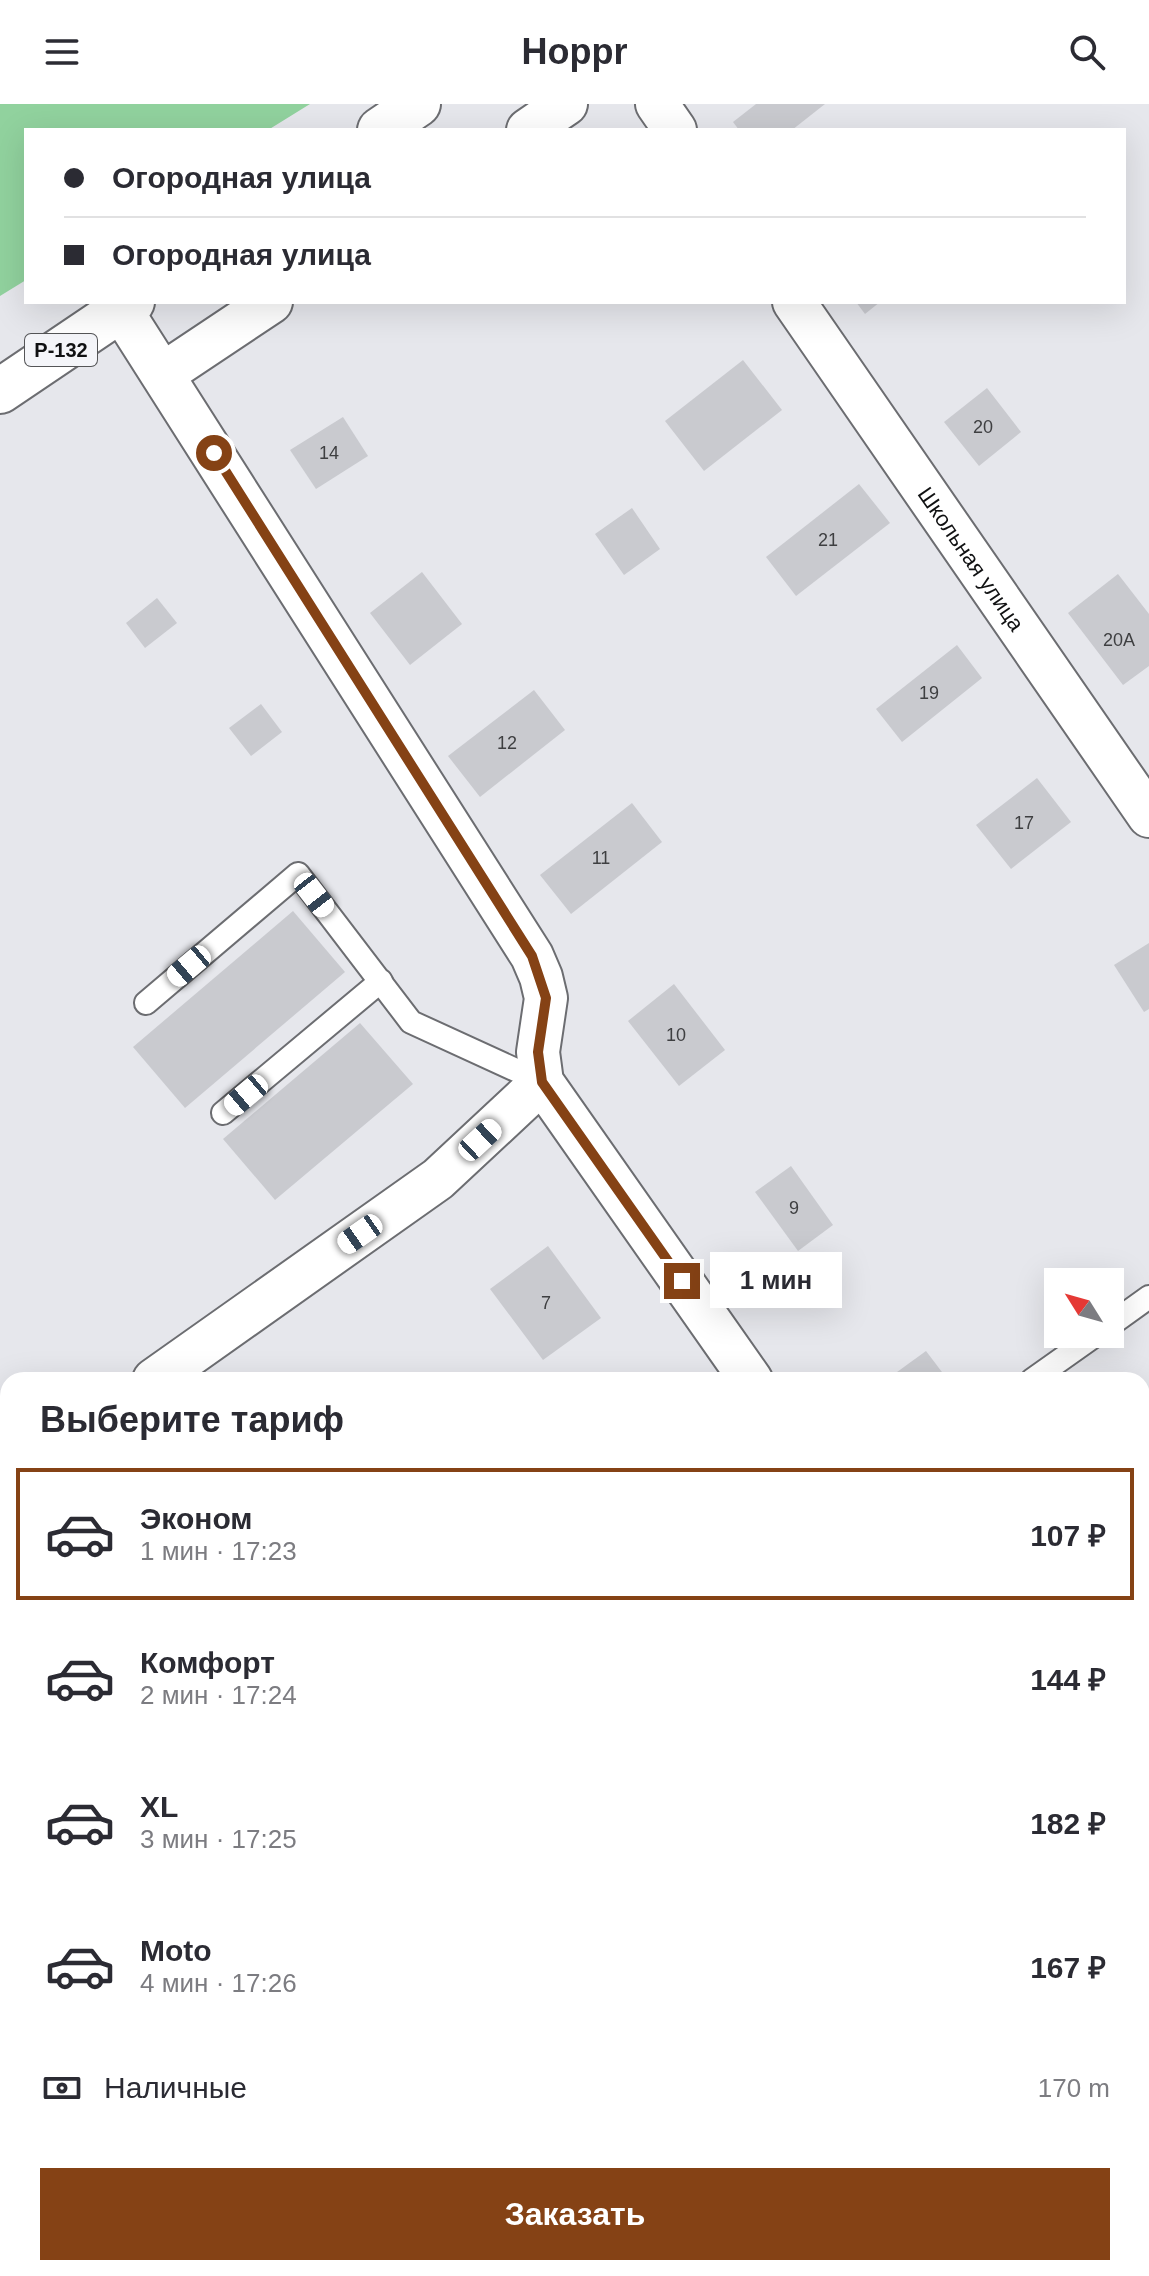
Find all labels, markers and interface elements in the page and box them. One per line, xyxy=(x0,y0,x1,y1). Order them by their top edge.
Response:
icon: menu xyxy=(40,30,84,74)
icon: search xyxy=(1065,30,1109,74)
text: Hoppr xyxy=(522,31,627,72)
text: Огородная улица xyxy=(112,161,371,194)
text: Огородная улица xyxy=(112,238,371,271)
road number: Р-132 xyxy=(25,334,97,366)
house number: 20 xyxy=(973,417,993,437)
route start xyxy=(196,435,232,471)
house number: 14 xyxy=(319,443,339,463)
street label: Школьная улица xyxy=(913,482,1030,636)
house number: 21 xyxy=(818,530,838,550)
house number: 20А xyxy=(1103,630,1135,650)
house number: 19 xyxy=(919,683,939,703)
house number: 12 xyxy=(497,733,517,753)
house number: 17 xyxy=(1014,813,1034,833)
house number: 11 xyxy=(592,848,610,868)
car xyxy=(290,869,338,921)
car xyxy=(163,941,215,991)
house number: 10 xyxy=(666,1025,686,1045)
car xyxy=(220,1070,272,1120)
car xyxy=(454,1115,506,1165)
house number: 9 xyxy=(789,1198,799,1218)
car xyxy=(333,1210,387,1258)
callout: 1 мин xyxy=(710,1253,842,1309)
route end xyxy=(664,1263,700,1299)
text: 1 мин xyxy=(740,1265,812,1295)
north arrow xyxy=(1044,1268,1124,1348)
map controls xyxy=(1044,1268,1124,1348)
house number: 7 xyxy=(541,1293,551,1313)
text: Выберите тариф xyxy=(40,1399,344,1440)
icon: car xyxy=(44,1498,116,1570)
text: Эконом xyxy=(140,1502,253,1535)
text: 107 ₽ xyxy=(1030,1519,1106,1552)
text: 1 мин · 17:23 xyxy=(140,1536,297,1566)
icon: car xyxy=(44,1642,116,1714)
text: Комфорт xyxy=(140,1646,275,1679)
text: 144 ₽ xyxy=(1030,1663,1106,1696)
text: 2 мин · 17:24 xyxy=(140,1680,297,1710)
icon: car xyxy=(44,1786,116,1858)
text: XL xyxy=(140,1790,178,1823)
text: 182 ₽ xyxy=(1030,1807,1106,1840)
text: 3 мин · 17:25 xyxy=(140,1824,297,1854)
icon: car xyxy=(44,1930,116,2002)
text: Moto xyxy=(140,1934,212,1967)
text: 167 ₽ xyxy=(1030,1951,1106,1984)
text: 4 мин · 17:26 xyxy=(140,1968,297,1998)
icon: cash xyxy=(40,2066,84,2110)
text: Наличные xyxy=(104,2071,247,2104)
text: 170 m xyxy=(1038,2073,1110,2103)
button: Заказать xyxy=(40,2168,1110,2260)

